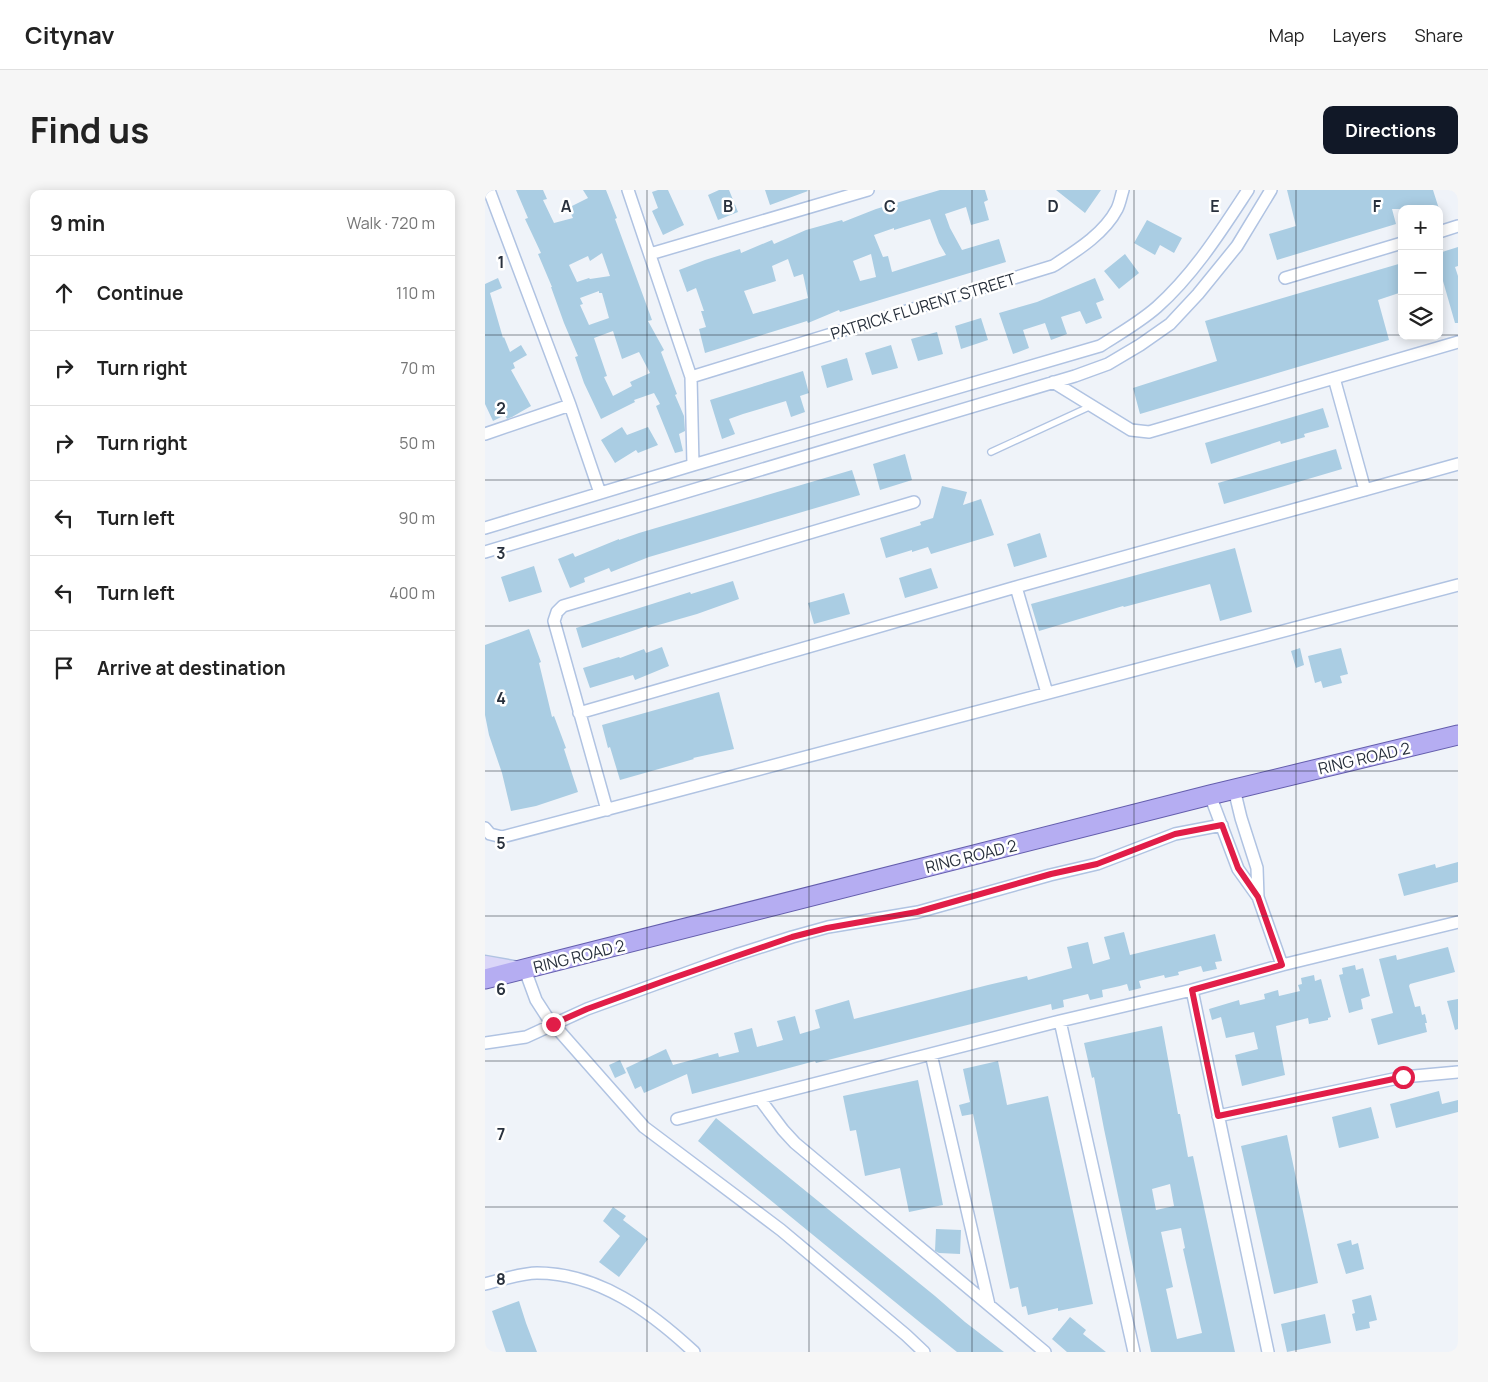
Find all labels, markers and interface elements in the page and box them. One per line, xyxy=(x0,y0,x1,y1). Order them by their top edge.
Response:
text: Citynav xyxy=(25,18,115,51)
text: Map xyxy=(1269,23,1304,47)
text: Layers xyxy=(1332,23,1386,47)
text: Share xyxy=(1414,23,1463,47)
text: Find us xyxy=(30,106,149,154)
button: Directions xyxy=(1323,106,1458,154)
text: A xyxy=(561,195,572,217)
text: B xyxy=(723,195,733,217)
text: C xyxy=(884,195,896,217)
text: D xyxy=(1047,195,1059,217)
text: E xyxy=(1210,195,1220,217)
text: F xyxy=(1373,195,1382,217)
map controls xyxy=(1398,205,1443,340)
button: + xyxy=(1398,205,1443,250)
text: 9 min xyxy=(50,209,105,237)
text: Walk · 720 m xyxy=(346,212,435,234)
button: − xyxy=(1398,250,1443,295)
text: 1 xyxy=(497,251,505,273)
street label: PATRICK FLURENT STREET xyxy=(828,267,1019,345)
icon: ahead xyxy=(50,279,78,307)
text: Continue xyxy=(97,280,183,306)
text: 110 m xyxy=(396,282,435,304)
button: layers xyxy=(1398,295,1443,340)
icon: right xyxy=(50,354,78,382)
text: Turn right xyxy=(97,355,187,381)
text: 70 m xyxy=(400,357,435,379)
text: 2 xyxy=(496,397,506,419)
icon: right xyxy=(50,429,78,457)
text: Turn right xyxy=(97,430,187,456)
text: 50 m xyxy=(399,432,435,454)
icon: left xyxy=(50,504,78,532)
text: Turn left xyxy=(97,505,175,531)
text: 90 m xyxy=(399,507,435,529)
text: 3 xyxy=(496,542,506,564)
icon: left xyxy=(50,579,78,607)
text: Turn left xyxy=(97,580,175,606)
text: 400 m xyxy=(389,582,435,604)
icon: arrive xyxy=(50,654,78,682)
text: Arrive at destination xyxy=(97,655,286,681)
text: 4 xyxy=(496,687,506,709)
street label: RING ROAD 2 xyxy=(1316,737,1412,779)
text: 5 xyxy=(496,832,506,854)
street label: RING ROAD 2 xyxy=(923,834,1019,878)
street label: RING ROAD 2 xyxy=(531,934,627,978)
text: 6 xyxy=(496,978,506,1000)
route end xyxy=(542,1013,565,1036)
route start xyxy=(1392,1066,1415,1089)
text: 7 xyxy=(497,1123,505,1145)
text: 8 xyxy=(496,1268,506,1290)

